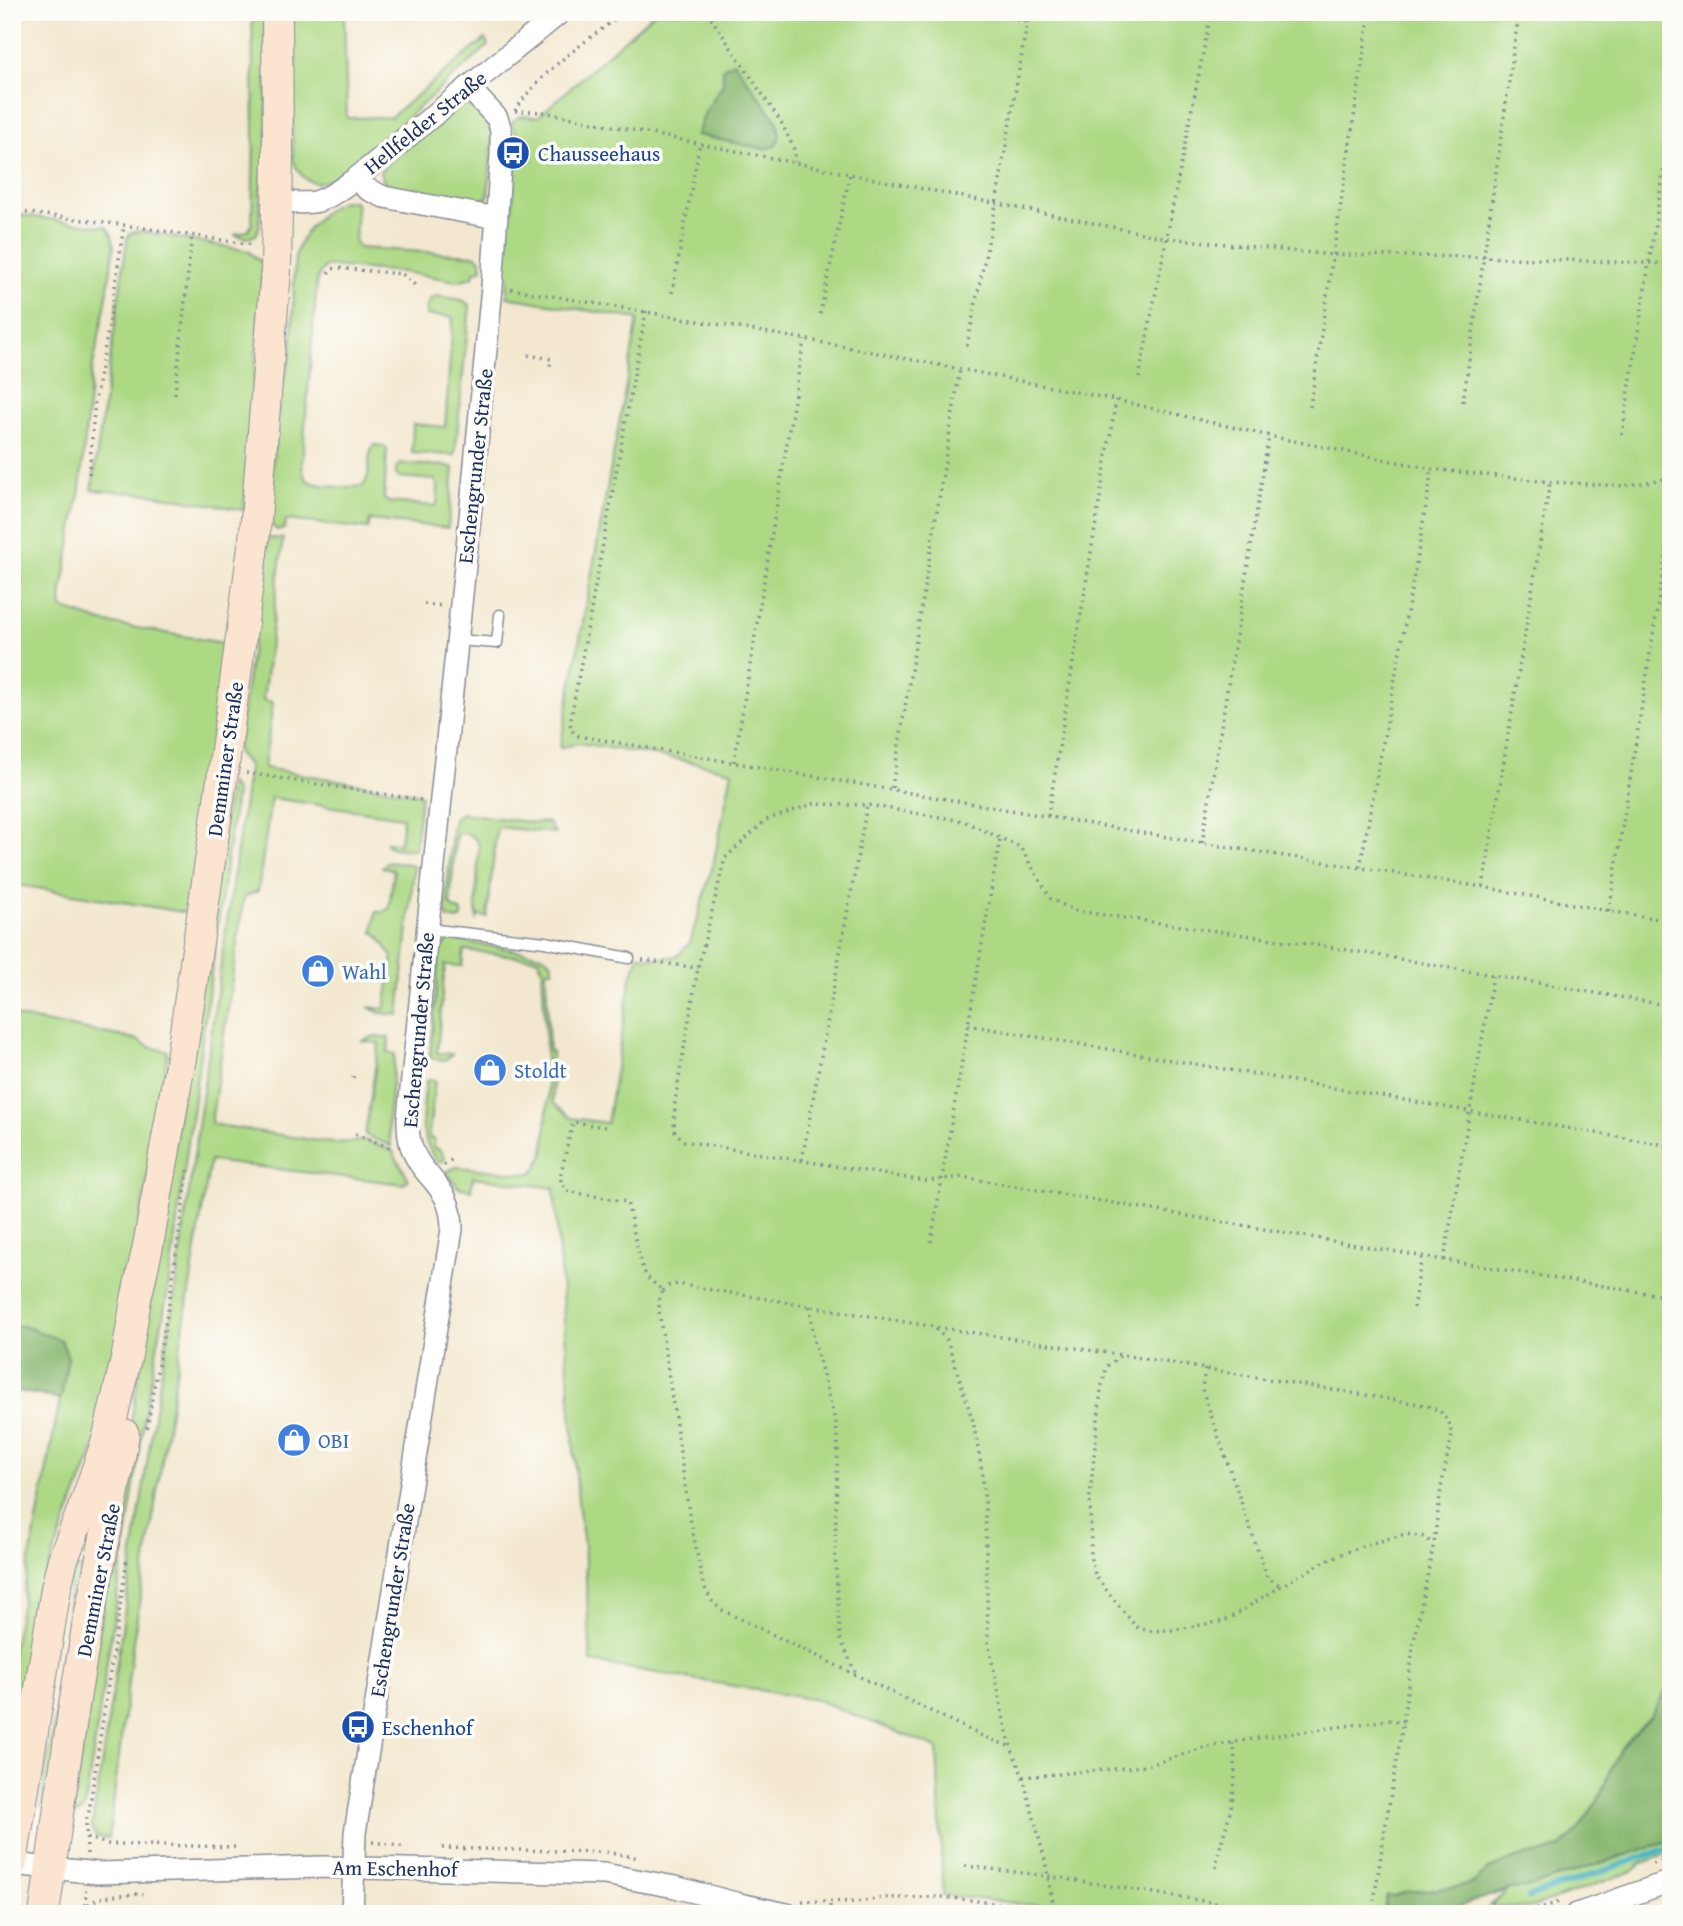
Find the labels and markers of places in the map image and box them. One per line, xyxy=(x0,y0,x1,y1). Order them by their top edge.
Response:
bus stop icon: Chausseehaus xyxy=(494,134,532,172)
place label: Chausseehaus xyxy=(538,138,660,169)
shop icon: Wahl xyxy=(299,952,337,990)
place label: Wahl xyxy=(342,956,387,987)
shop icon: Stoldt xyxy=(471,1051,509,1089)
place label: Stoldt xyxy=(514,1055,567,1086)
shop icon: OBI xyxy=(275,1421,313,1459)
place label: OBI xyxy=(318,1425,349,1456)
bus stop icon: Eschenhof xyxy=(339,1708,377,1746)
place label: Eschenhof xyxy=(382,1712,475,1743)

